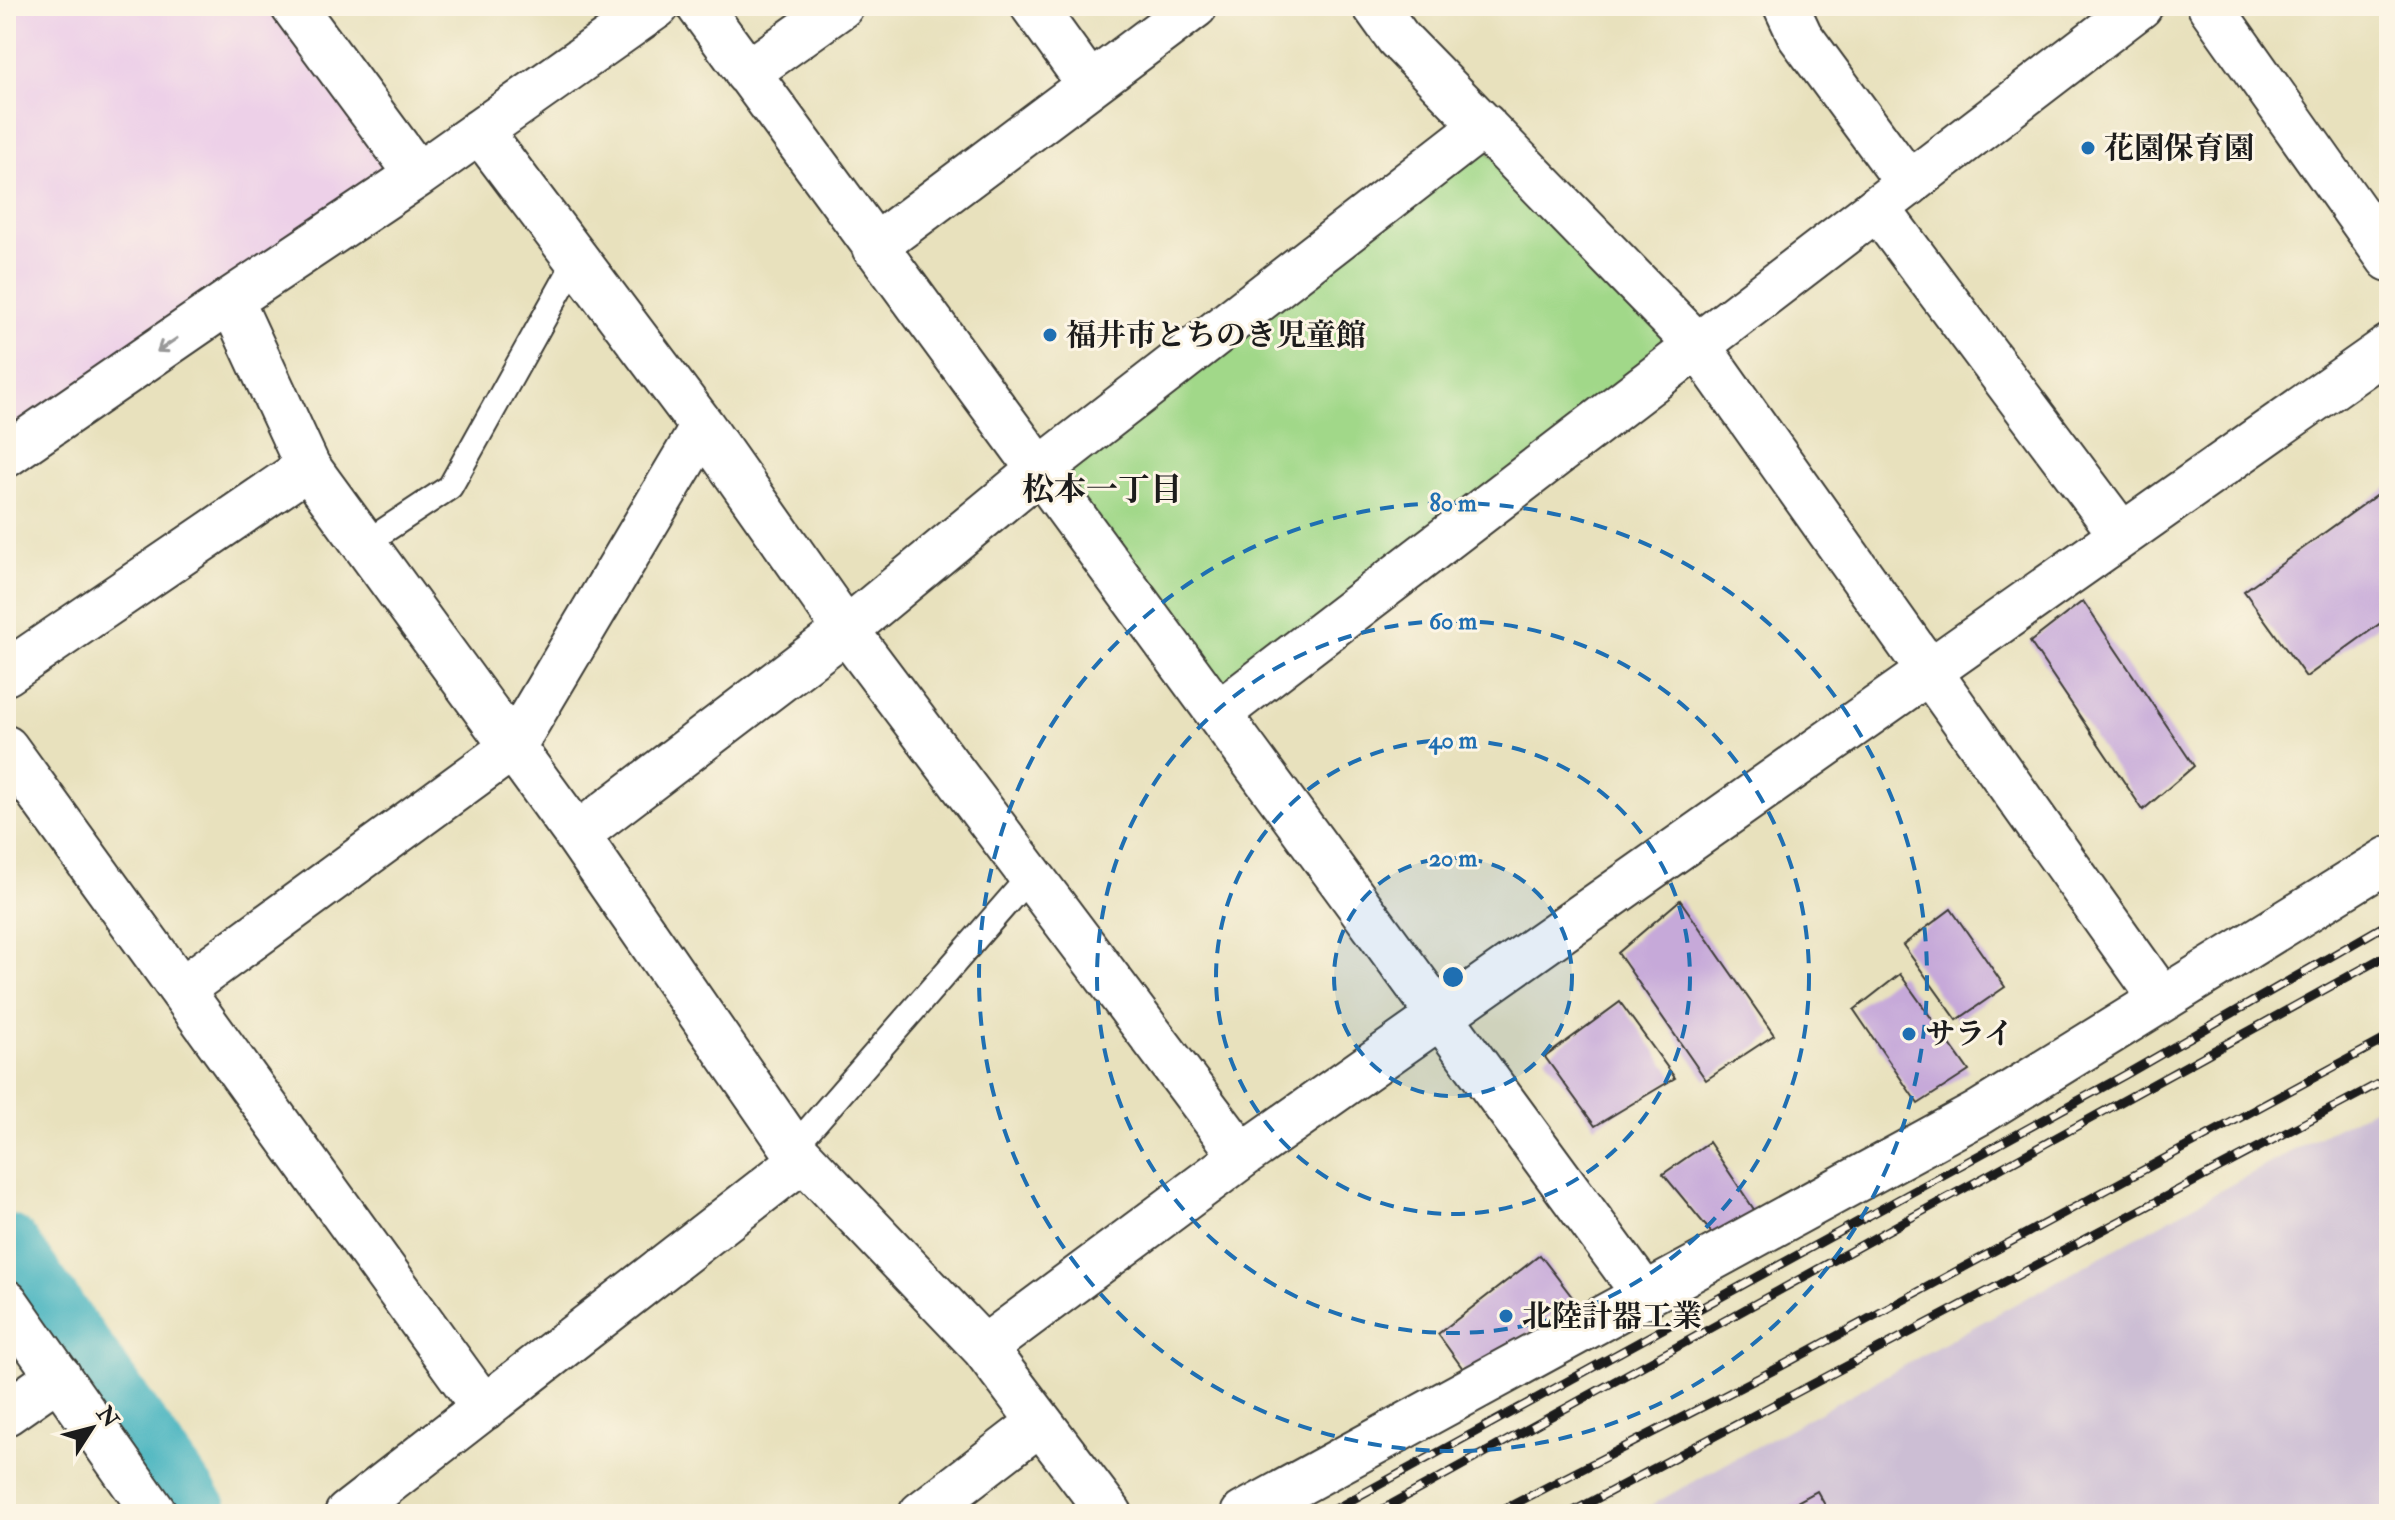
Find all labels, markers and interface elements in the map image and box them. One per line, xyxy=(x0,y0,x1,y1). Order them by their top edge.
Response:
place label: 花園保育園 xyxy=(2104,130,2254,167)
marker: 花園保育園 xyxy=(2079,139,2097,157)
place label: 福井市とちのき児童館 xyxy=(1066,317,1366,354)
marker: 福井市とちのき児童館 xyxy=(1041,326,1059,344)
one-way arrow xyxy=(157,337,179,353)
district label: 松本一丁目 xyxy=(1022,470,1182,510)
text: 80 m xyxy=(1429,488,1477,519)
text: 60 m xyxy=(1429,606,1477,637)
text: 40 m xyxy=(1428,725,1478,756)
text: 20 m xyxy=(1429,843,1477,874)
centre of rings xyxy=(1439,963,1467,991)
place label: サライ xyxy=(1925,1016,2014,1053)
marker: サライ xyxy=(1900,1025,1918,1043)
place label: 北陸計器工業 xyxy=(1522,1298,1702,1335)
marker: 北陸計器工業 xyxy=(1497,1307,1515,1325)
north arrow xyxy=(52,1388,132,1468)
text: N xyxy=(90,1400,125,1433)

